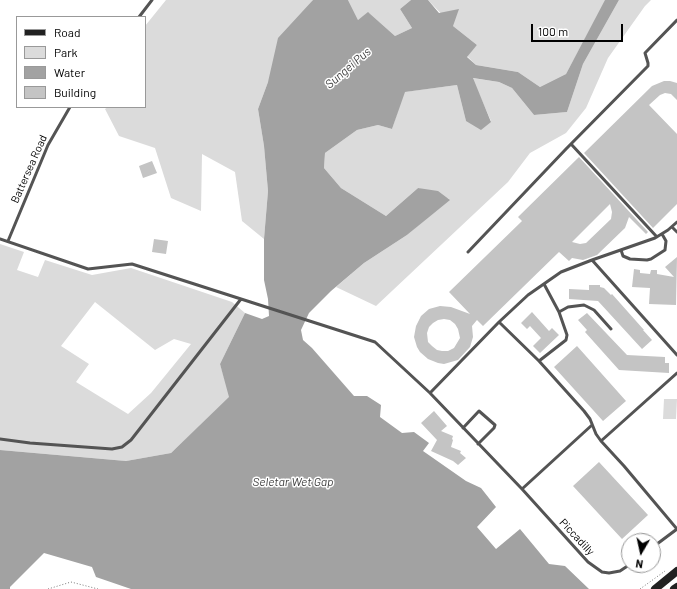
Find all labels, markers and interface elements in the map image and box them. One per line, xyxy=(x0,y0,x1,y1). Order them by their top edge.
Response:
legend xyxy=(16,16,146,108)
scale bar xyxy=(533,16,625,42)
text: 100 m xyxy=(538,24,568,38)
text: Road xyxy=(54,25,81,39)
water label: Sungei Pus xyxy=(322,44,374,92)
text: Park xyxy=(54,45,78,59)
text: Water xyxy=(54,65,85,79)
text: Building xyxy=(54,85,96,99)
street label: Battersea Road xyxy=(8,133,50,205)
water label: Seletar Wet Gap xyxy=(253,475,333,489)
street label: Piccadilly xyxy=(557,516,597,558)
north arrow xyxy=(621,533,661,573)
text: N xyxy=(635,557,644,571)

